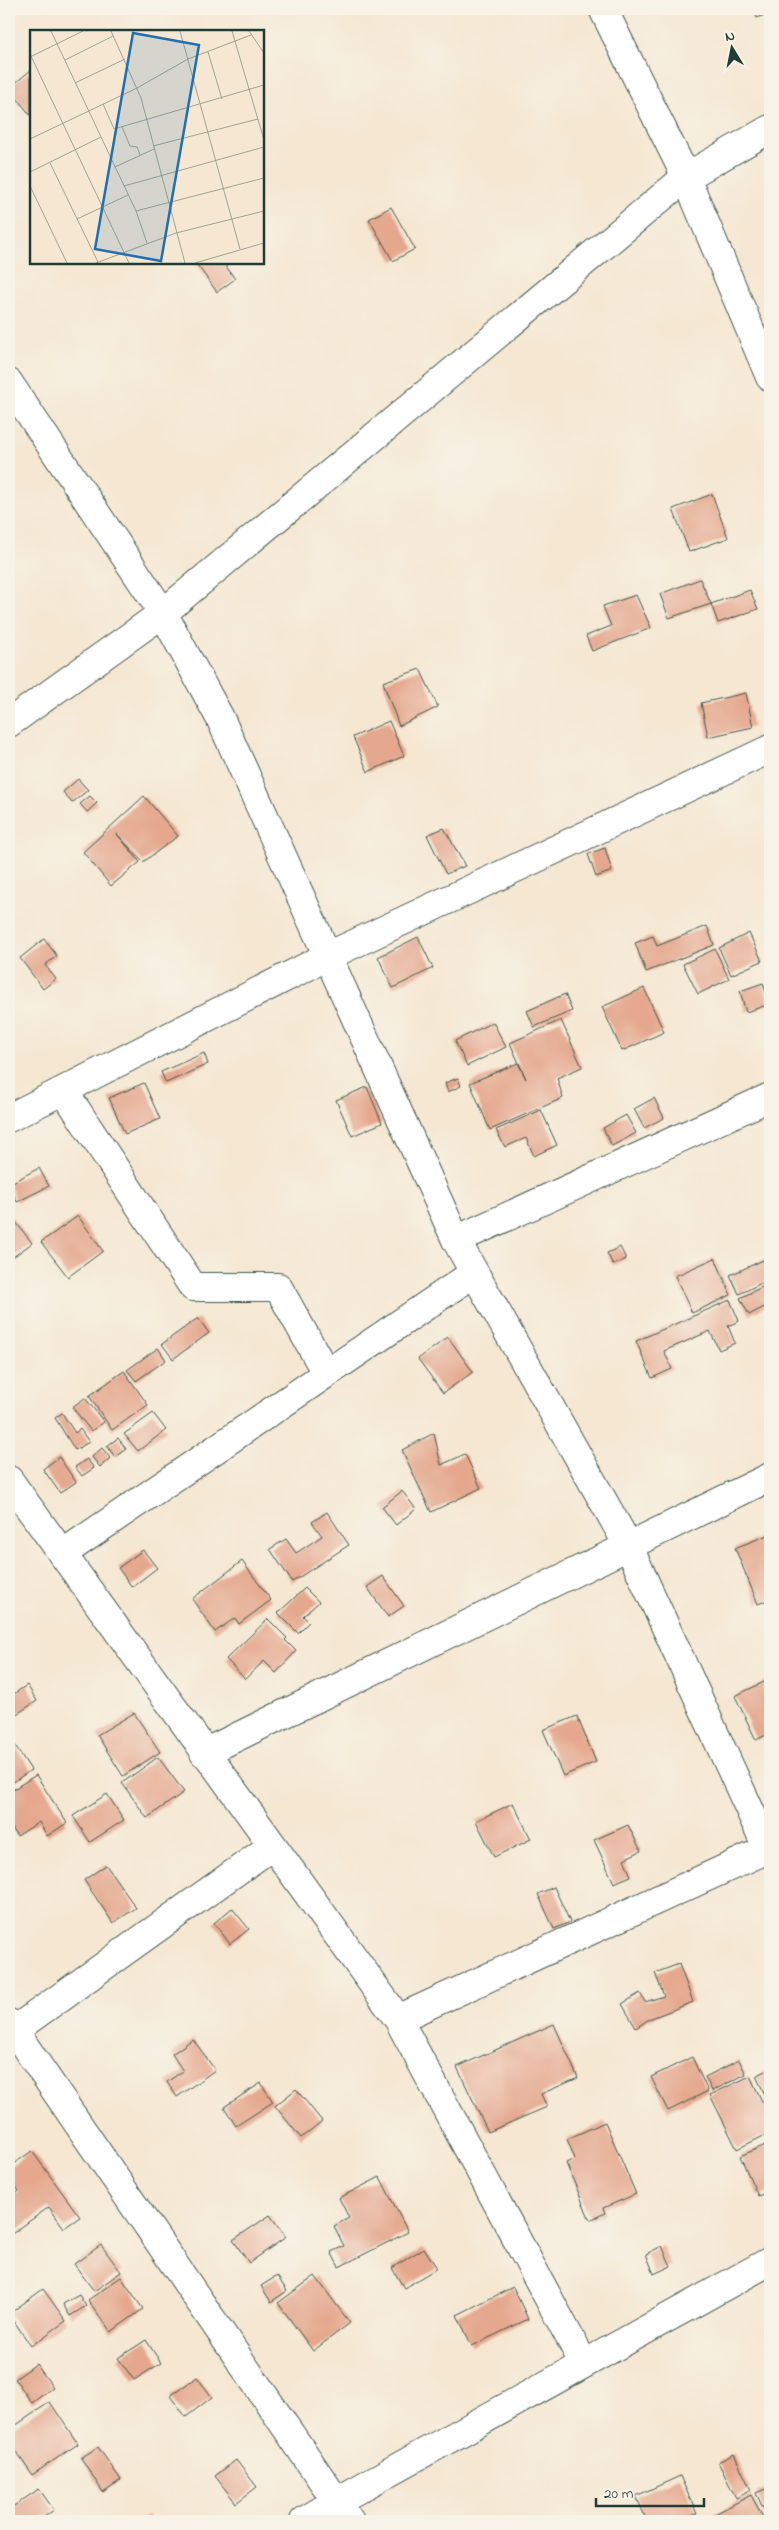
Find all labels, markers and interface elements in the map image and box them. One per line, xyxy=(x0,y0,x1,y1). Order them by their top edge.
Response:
north arrow xyxy=(706,22,756,72)
text: N xyxy=(724,26,736,48)
inset map xyxy=(30,30,264,264)
scale bar xyxy=(596,2475,704,2507)
text: 20 m xyxy=(604,2483,634,2505)

